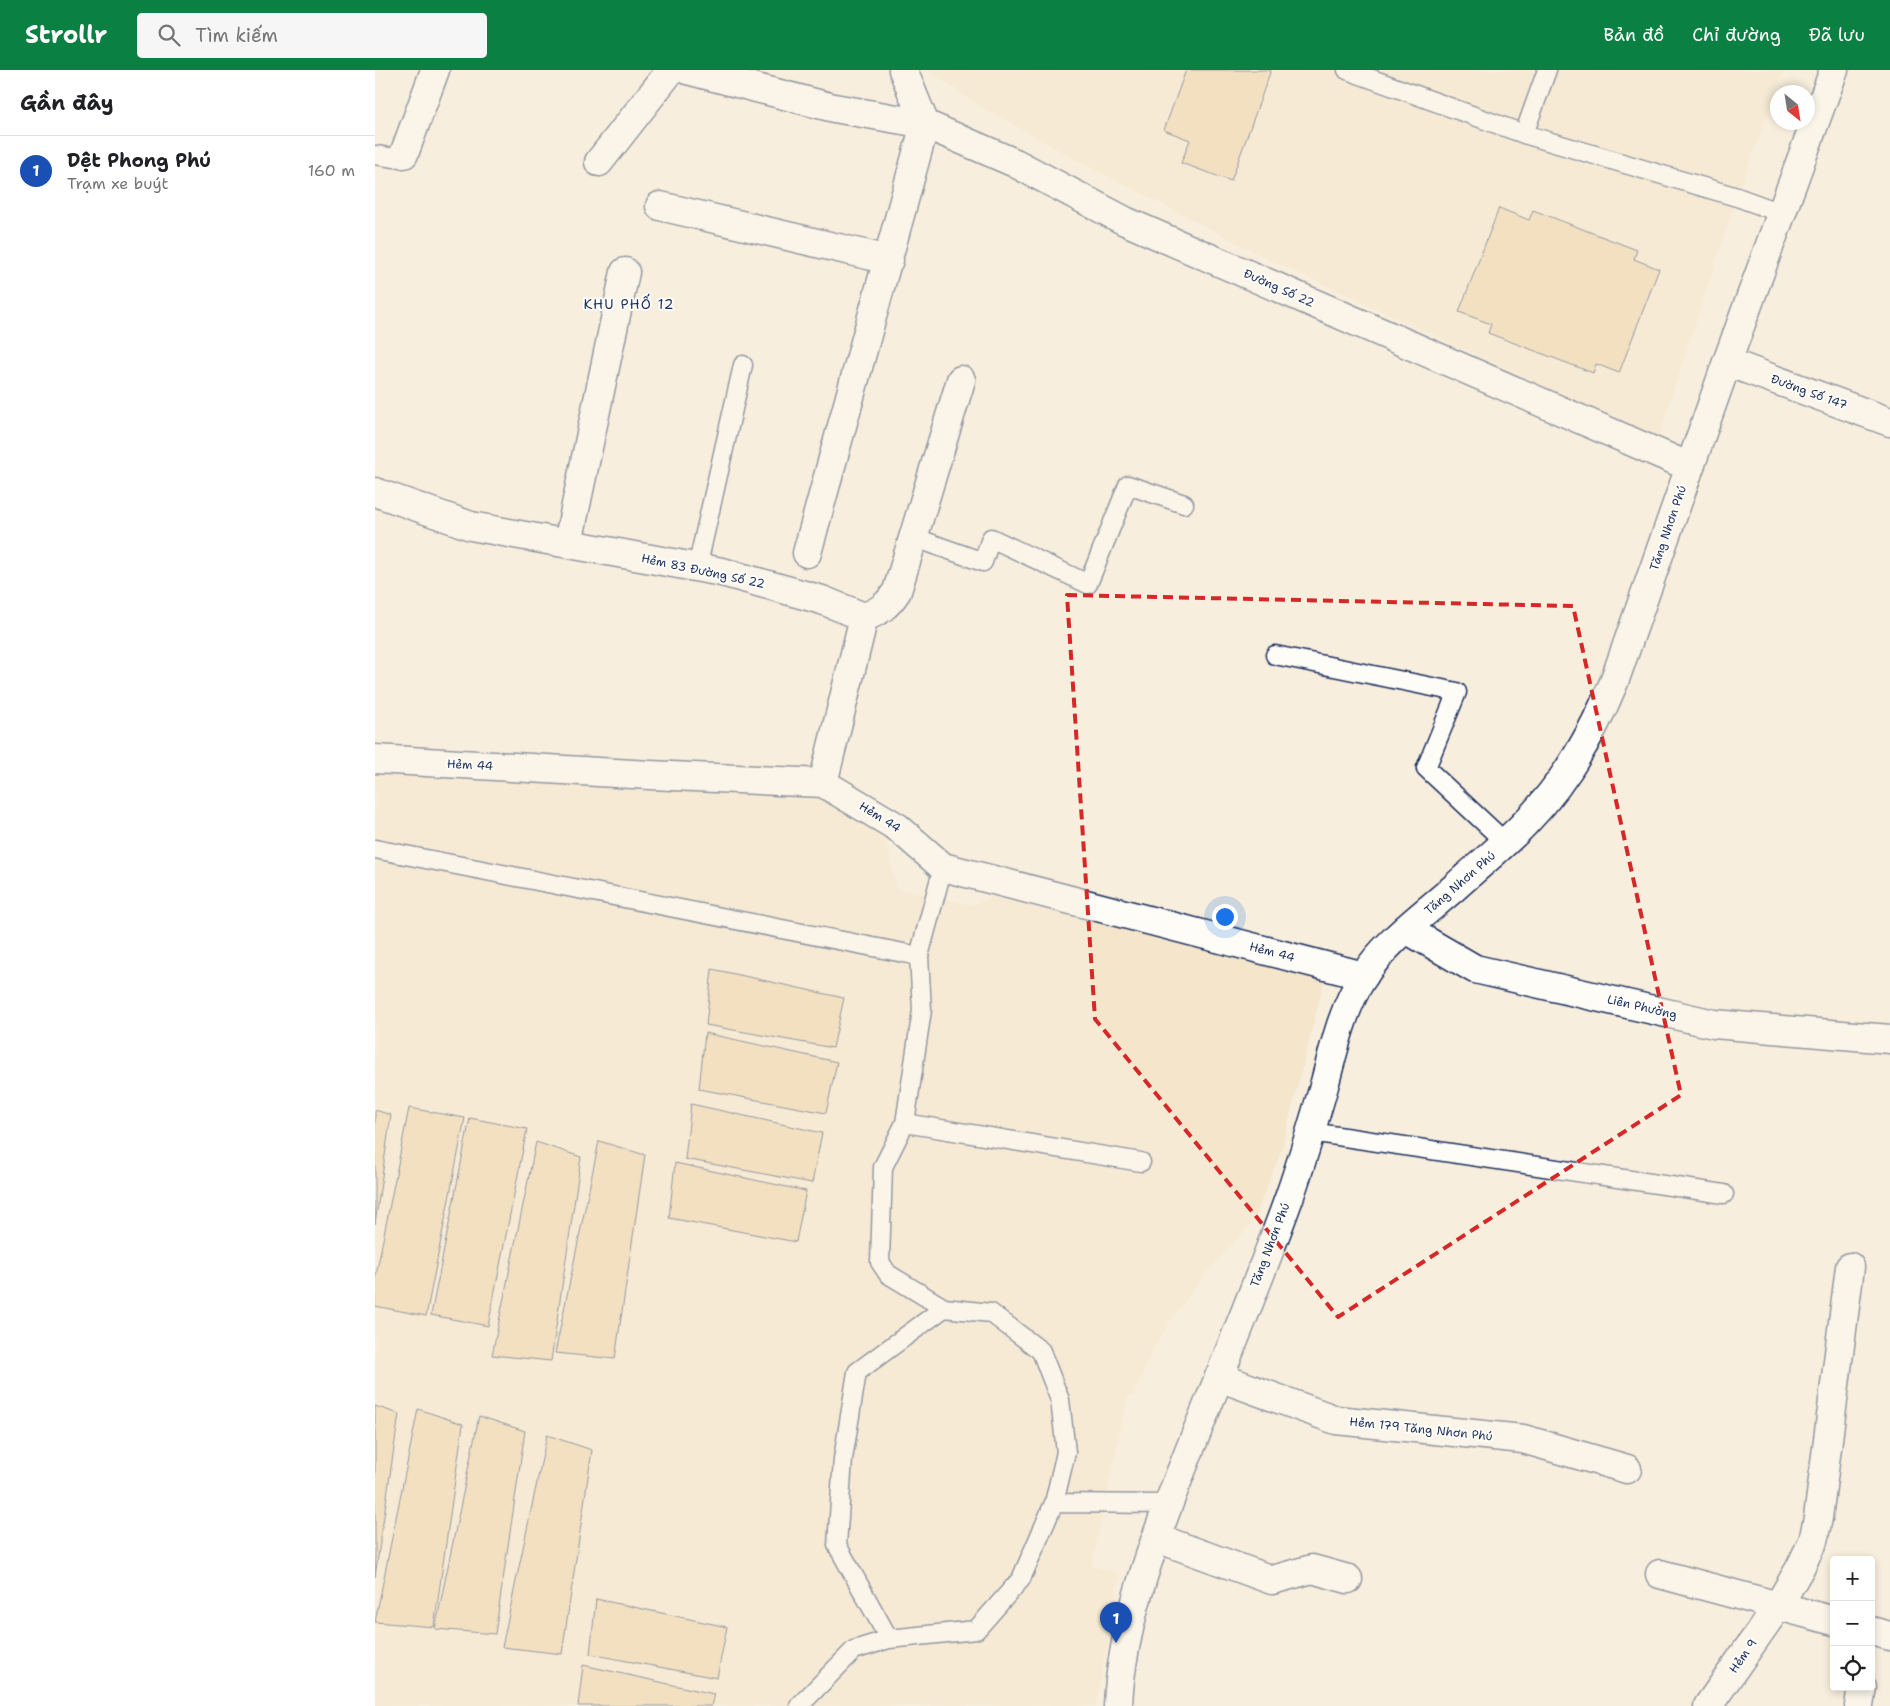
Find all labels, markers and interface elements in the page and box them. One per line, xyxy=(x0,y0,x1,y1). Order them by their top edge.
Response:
search box xyxy=(137,13,487,58)
text: Strollr xyxy=(25,19,107,51)
icon: search xyxy=(155,21,183,49)
text: Tìm kiếm xyxy=(195,23,278,48)
text: Bản đồ xyxy=(1603,23,1664,47)
text: Chỉ đường xyxy=(1692,23,1781,47)
text: Đã lưu xyxy=(1809,23,1865,47)
north arrow xyxy=(1770,85,1815,130)
text: Gần đây xyxy=(20,89,114,117)
text: Dệt Phong Phú xyxy=(67,148,211,173)
text: 1 xyxy=(32,160,40,181)
text: 160 m xyxy=(308,160,355,181)
text: Trạm xe buýt xyxy=(67,173,169,194)
street label: Đường Số 22 xyxy=(1241,265,1317,311)
district label: KHU PHỐ 12 xyxy=(583,293,675,313)
street label: Đường Số 147 xyxy=(1769,371,1849,413)
street label: Tăng Nhơn Phú xyxy=(1646,483,1690,573)
street label: Hẻm 83 Đường Số 22 xyxy=(640,550,766,592)
street label: Hẻm 44 xyxy=(447,756,493,774)
street label: Hẻm 44 xyxy=(856,798,904,836)
street label: Tăng Nhơn Phú xyxy=(1421,848,1499,918)
your location xyxy=(1212,904,1238,930)
street label: Hẻm 44 xyxy=(1248,938,1296,966)
street label: Liên Phường xyxy=(1605,991,1679,1023)
street label: Tăng Nhơn Phú xyxy=(1247,1200,1293,1290)
street label: Hẻm 179 Tăng Nhơn Phú xyxy=(1349,1414,1493,1444)
map controls xyxy=(1830,1556,1875,1691)
button: + xyxy=(1830,1556,1875,1601)
button: − xyxy=(1830,1601,1875,1646)
pin: 1 xyxy=(1100,1602,1132,1643)
street label: Hẻm 9 xyxy=(1726,1636,1760,1676)
button: locate xyxy=(1830,1646,1875,1691)

